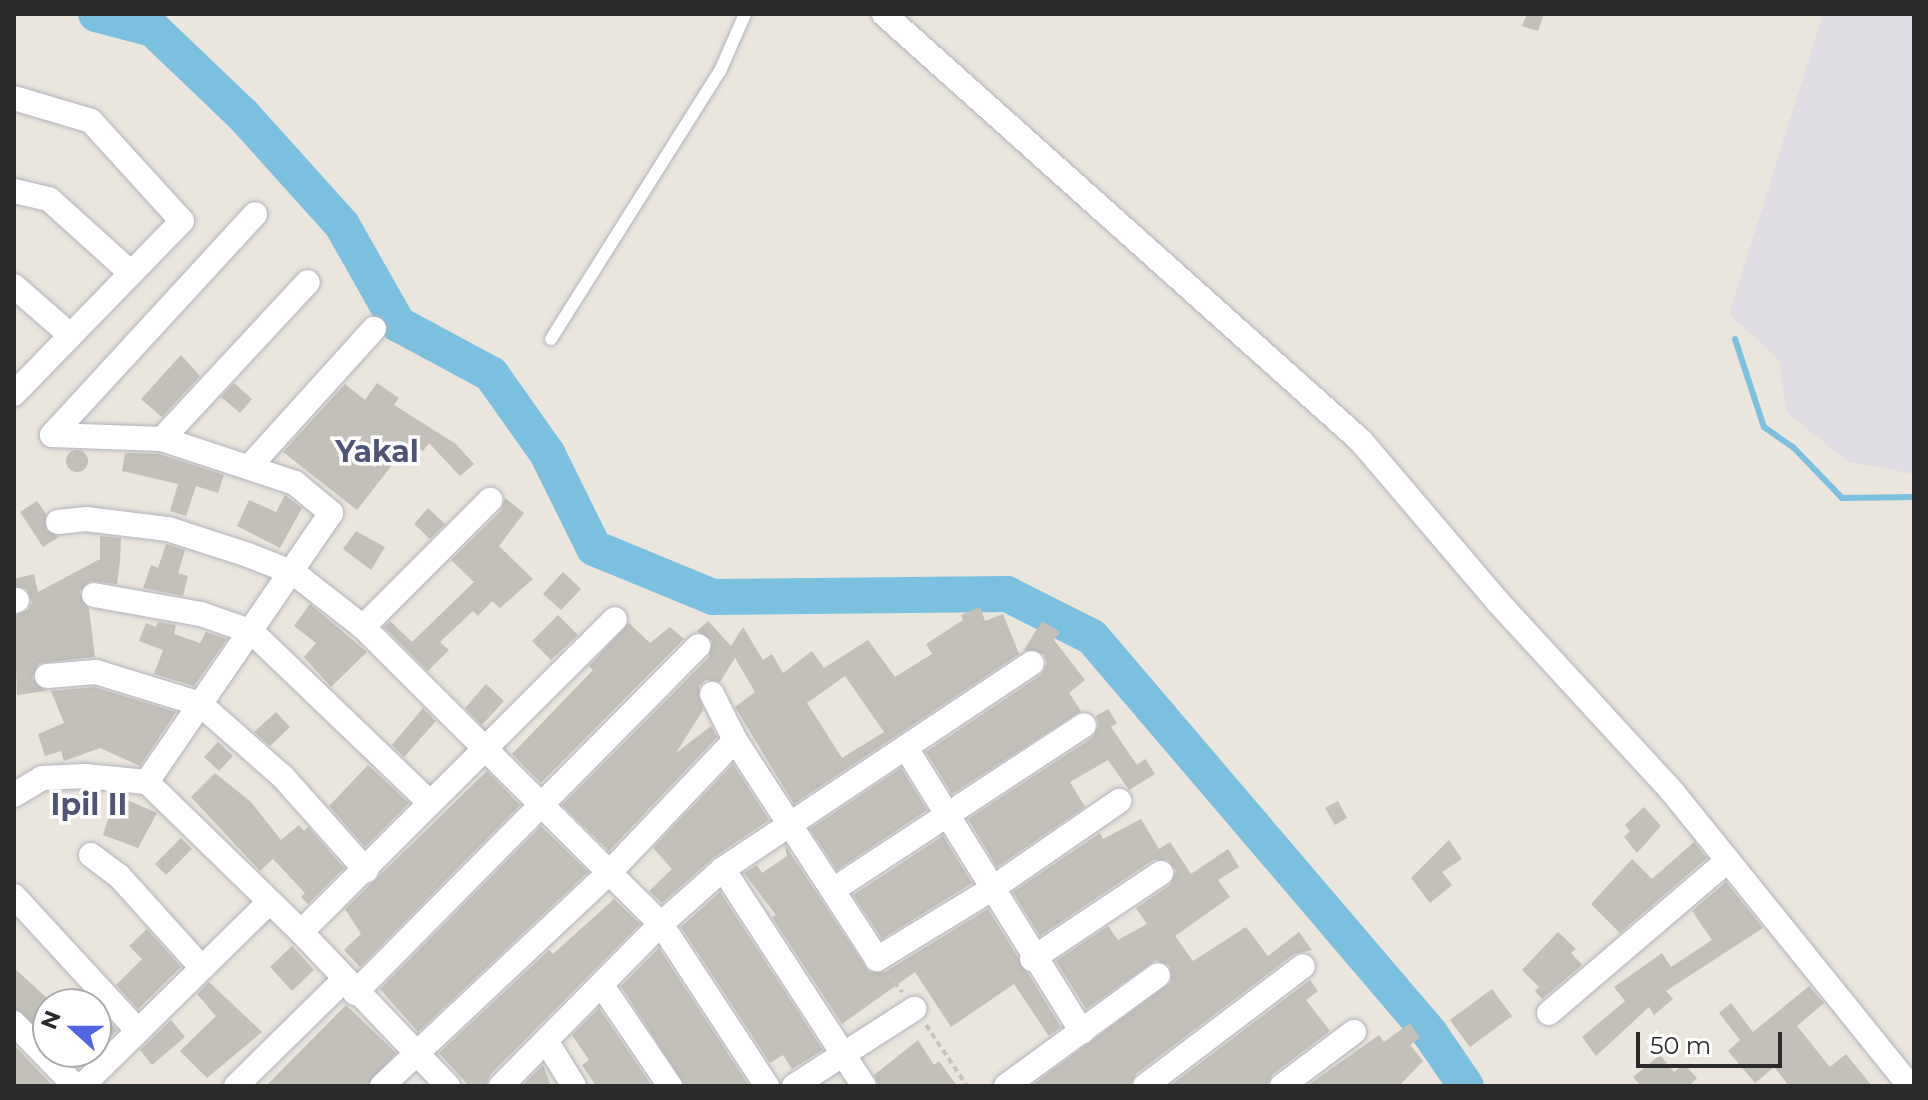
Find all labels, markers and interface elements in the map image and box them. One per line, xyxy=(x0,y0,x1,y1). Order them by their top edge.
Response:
district label: Yakal xyxy=(335,434,419,470)
district label: Ipil II xyxy=(51,787,127,823)
north arrow xyxy=(32,988,112,1068)
text: N xyxy=(35,1007,67,1033)
scale bar xyxy=(1640,1016,1786,1066)
text: 50 m xyxy=(1650,1031,1711,1060)

